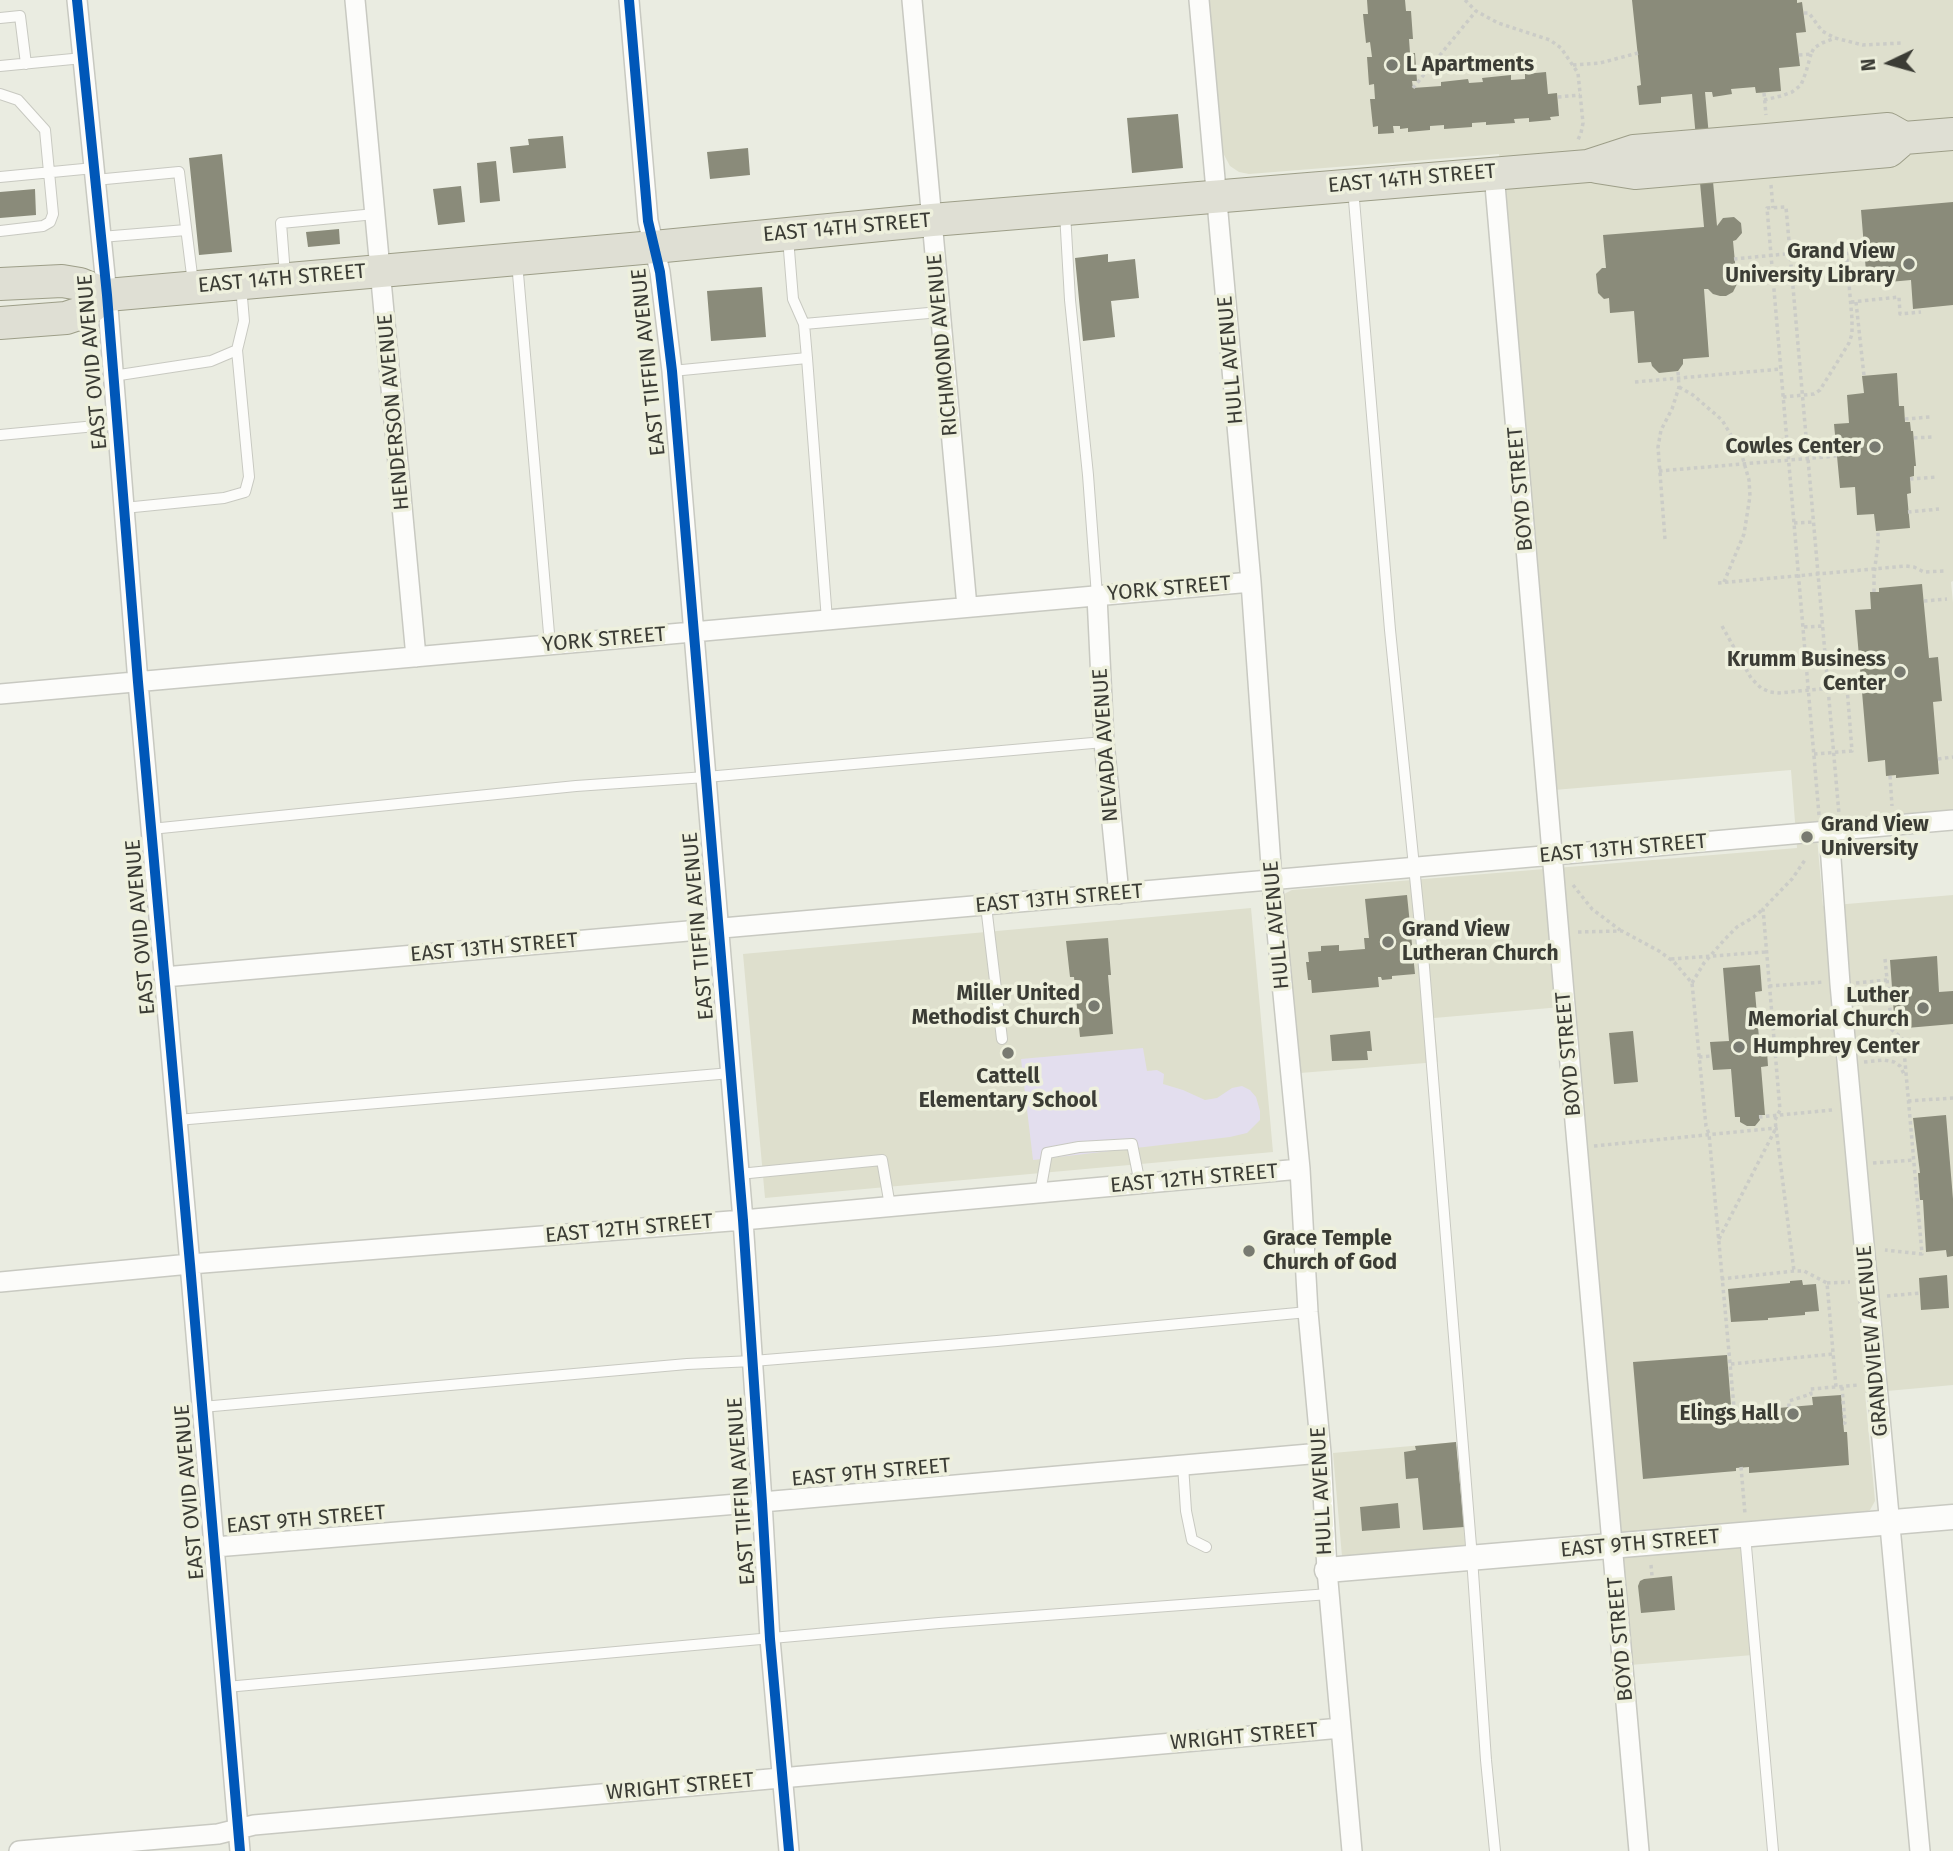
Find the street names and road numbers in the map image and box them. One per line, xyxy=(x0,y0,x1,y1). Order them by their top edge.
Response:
street label: EAST 14TH STREET xyxy=(1327,159,1497,199)
street label: EAST 14TH STREET xyxy=(762,208,932,248)
street label: RICHMOND AVENUE xyxy=(922,253,964,437)
street label: EAST 14TH STREET xyxy=(197,259,367,299)
street label: EAST TIFFIN AVENUE xyxy=(627,267,671,457)
street label: EAST OVID AVENUE xyxy=(73,273,113,451)
street label: HULL AVENUE xyxy=(1213,295,1249,425)
street label: HENDERSON AVENUE xyxy=(373,313,415,511)
street label: BOYD STREET xyxy=(1503,426,1539,552)
street label: YORK STREET xyxy=(1106,571,1232,607)
street label: YORK STREET xyxy=(541,622,667,658)
street label: NEVADA AVENUE xyxy=(1088,667,1124,823)
street label: EAST 13TH STREET xyxy=(1538,829,1708,869)
street label: EAST TIFFIN AVENUE xyxy=(678,831,720,1021)
street label: EAST OVID AVENUE xyxy=(121,838,161,1016)
street label: HULL AVENUE xyxy=(1259,860,1295,990)
street label: EAST 13TH STREET xyxy=(974,879,1144,919)
street label: EAST 13TH STREET xyxy=(409,928,579,968)
street label: BOYD STREET xyxy=(1551,991,1587,1117)
street label: EAST 12TH STREET xyxy=(1109,1159,1279,1199)
street label: EAST 12TH STREET xyxy=(544,1209,714,1249)
street label: GRANDVIEW AVENUE xyxy=(1852,1244,1894,1438)
street label: EAST TIFFIN AVENUE xyxy=(723,1396,761,1586)
street label: EAST OVID AVENUE xyxy=(170,1403,210,1581)
street label: HULL AVENUE xyxy=(1306,1426,1338,1556)
street label: EAST 9TH STREET xyxy=(790,1453,952,1493)
street label: EAST 9TH STREET xyxy=(225,1500,387,1540)
street label: EAST 9TH STREET xyxy=(1559,1524,1721,1564)
street label: BOYD STREET xyxy=(1603,1576,1639,1702)
street label: WRIGHT STREET xyxy=(1169,1718,1319,1756)
street label: WRIGHT STREET xyxy=(605,1768,755,1806)

